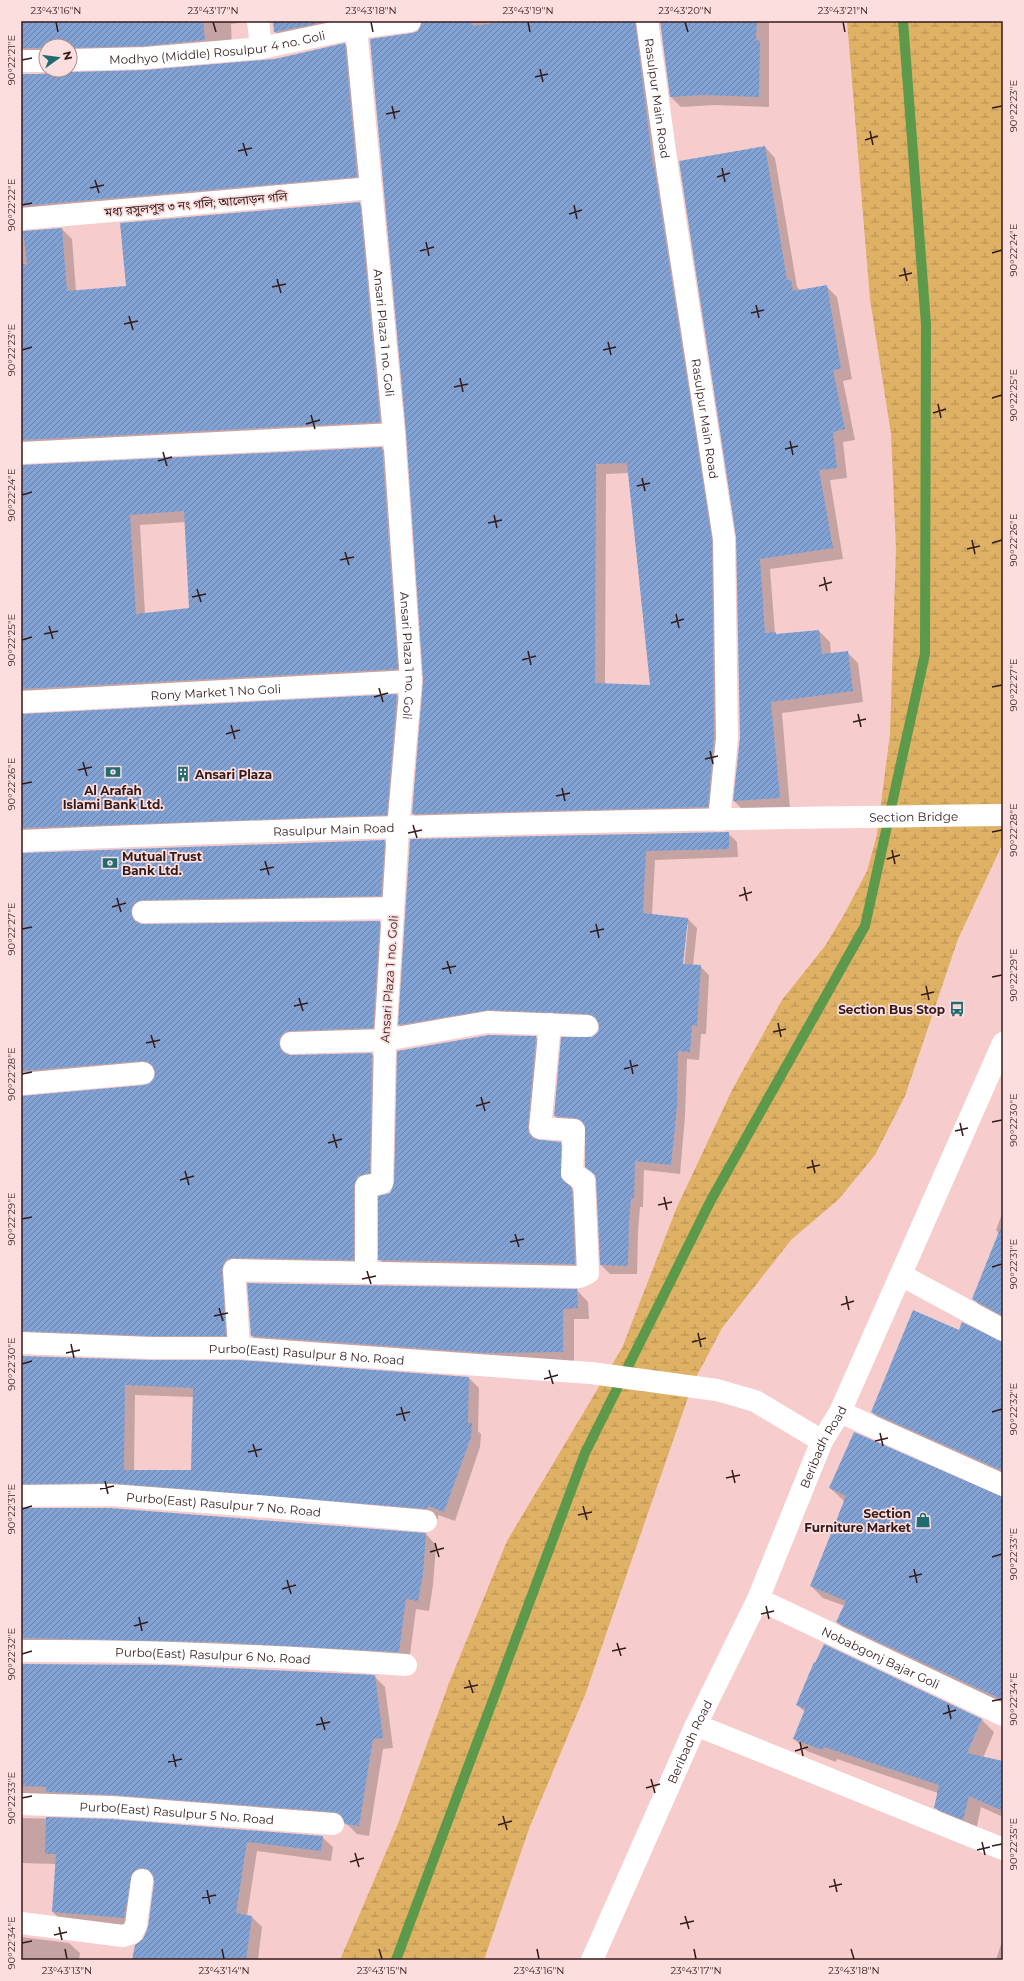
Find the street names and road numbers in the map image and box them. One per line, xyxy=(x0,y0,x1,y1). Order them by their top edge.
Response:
street label: Modhyo (Middle) Rosulpur 4 no. Goli xyxy=(109,27,327,66)
street label: Rasulpur Main Road xyxy=(642,37,673,160)
street label: মধ্য রসুলপুর ৩ নং গলি; আলোড়ন গলি xyxy=(103,189,288,221)
street label: Ansari Plaza 1 no. Goli xyxy=(371,268,398,397)
street label: Rasulpur Main Road xyxy=(689,357,722,480)
street label: Ansari Plaza 1 no. Goli xyxy=(397,591,419,720)
street label: Rony Market 1 No Goli xyxy=(150,681,281,703)
street label: Section Bridge xyxy=(869,808,958,824)
street label: Rasulpur Main Road xyxy=(273,820,395,838)
street label: Ansari Plaza 1 no. Goli xyxy=(377,915,401,1043)
street label: Purbo(East) Rasulpur 8 No. Road xyxy=(209,1340,405,1367)
street label: Beribadh Road xyxy=(796,1403,849,1490)
street label: Purbo(East) Rasulpur 7 No. Road xyxy=(126,1489,322,1519)
street label: Nobabgonj Bajar Goli xyxy=(820,1623,942,1692)
street label: Purbo(East) Rasulpur 6 No. Road xyxy=(115,1644,311,1666)
street label: Beribadh Road xyxy=(664,1697,715,1786)
street label: Purbo(East) Rasulpur 5 No. Road xyxy=(79,1798,275,1827)

